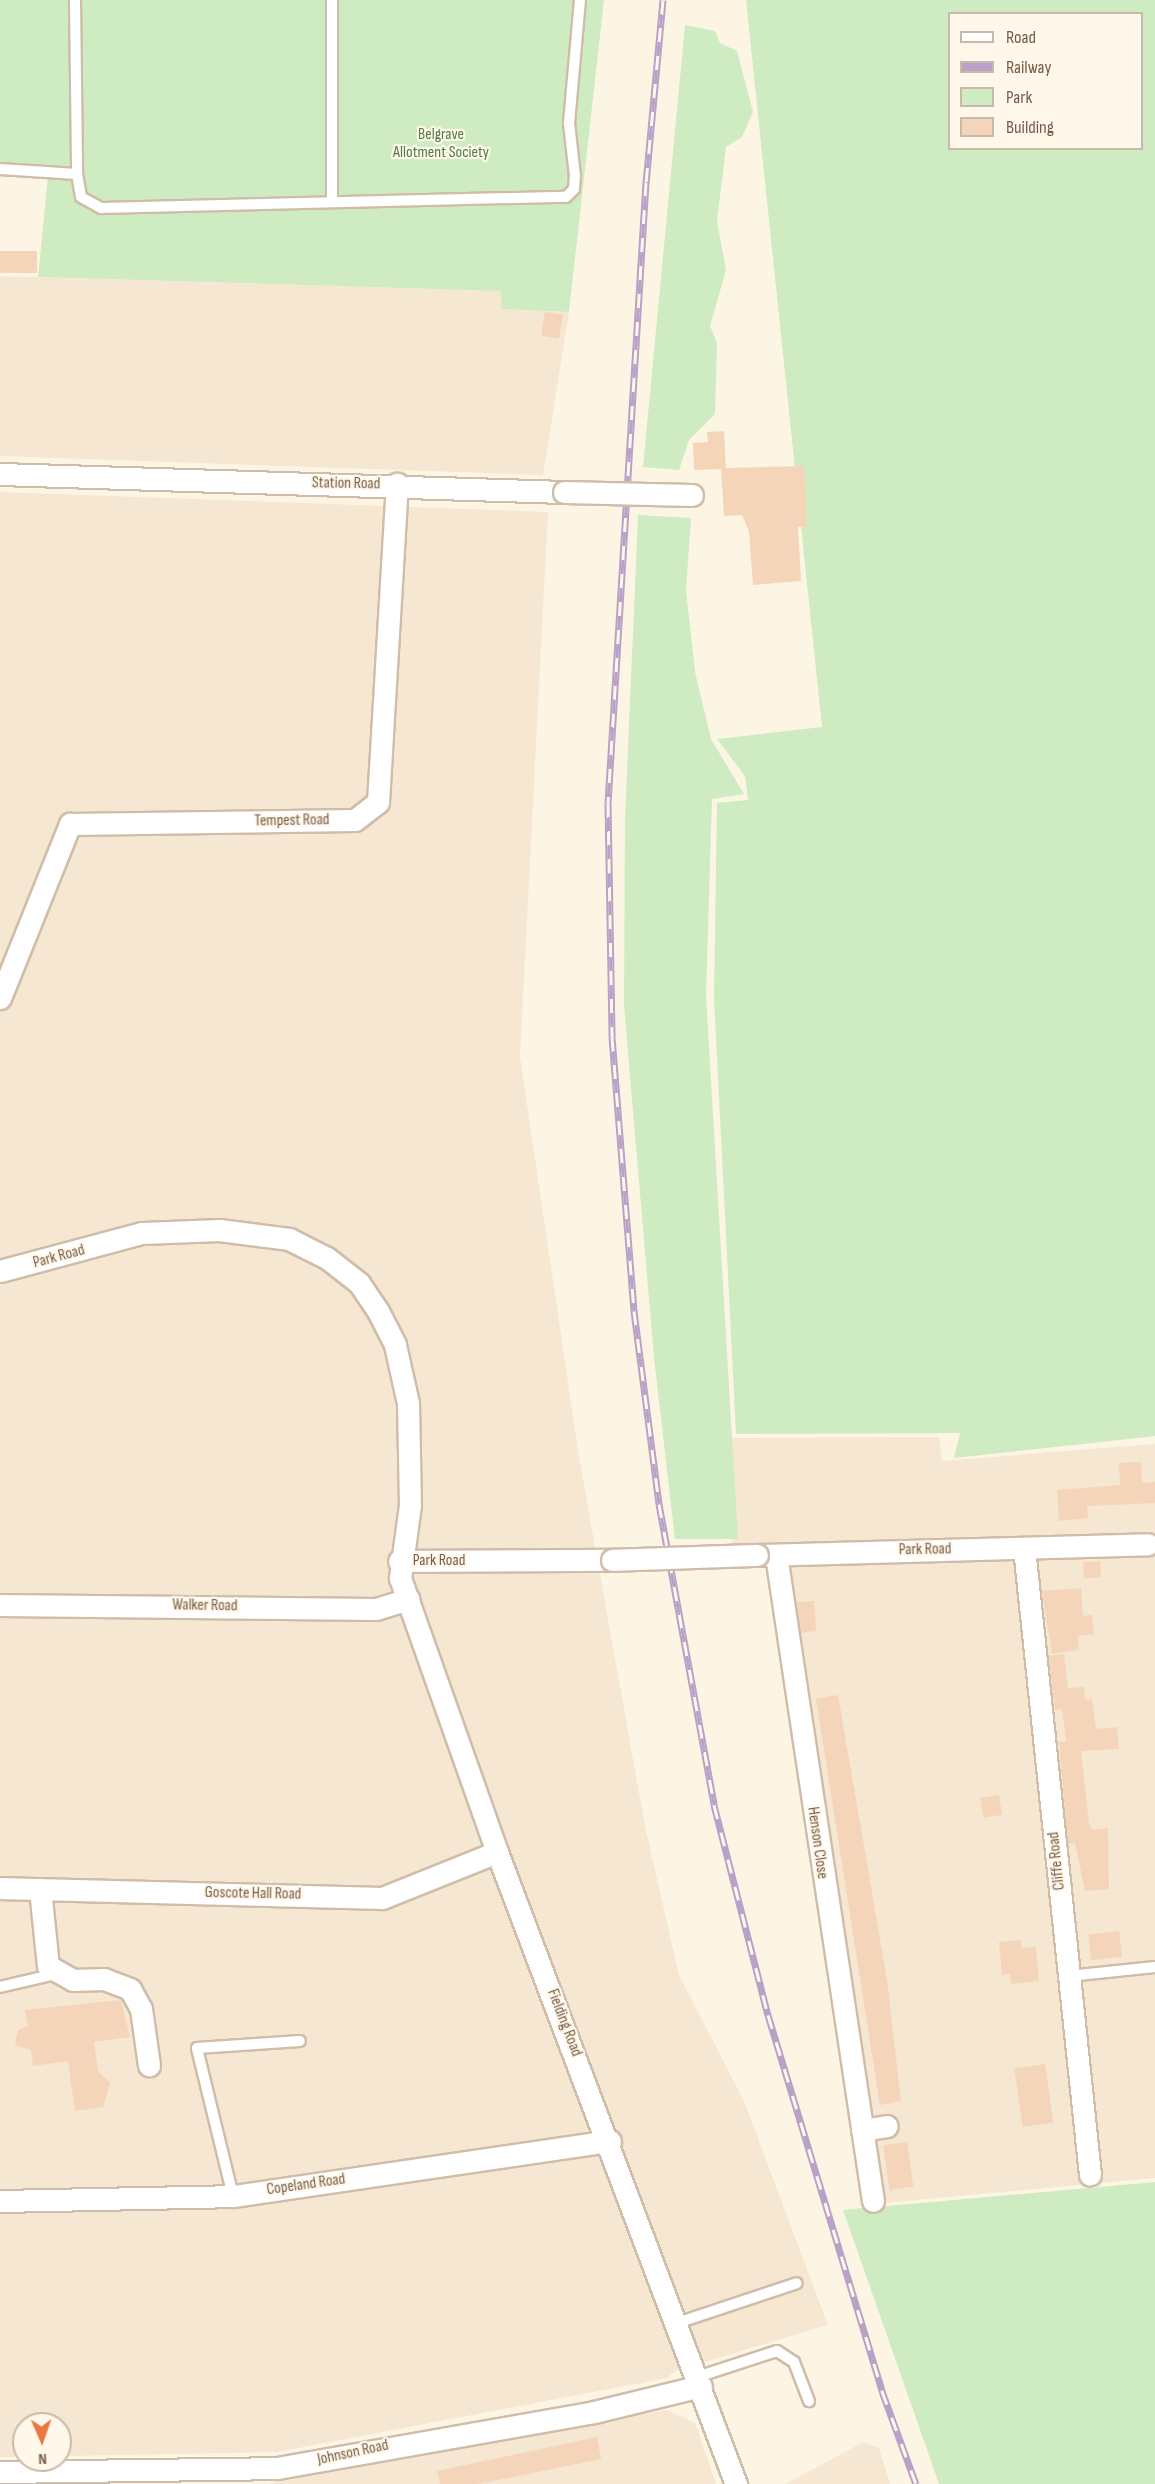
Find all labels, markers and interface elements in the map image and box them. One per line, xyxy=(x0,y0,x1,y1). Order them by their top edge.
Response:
legend xyxy=(948,12,1143,150)
text: Road xyxy=(1006,27,1036,48)
text: Railway xyxy=(1006,57,1051,78)
text: Park xyxy=(1006,87,1032,108)
text: Building xyxy=(1006,117,1054,138)
park label: Belgrave Allotment Society xyxy=(393,125,489,163)
street label: Station Road xyxy=(312,474,380,494)
street label: Tempest Road xyxy=(254,811,330,831)
street label: Park Road xyxy=(31,1241,87,1273)
street label: Park Road xyxy=(899,1540,951,1560)
street label: Park Road xyxy=(413,1551,465,1571)
street label: Walker Road xyxy=(172,1596,238,1616)
street label: Henson Close xyxy=(802,1806,832,1880)
street label: Cliffe Road xyxy=(1044,1831,1070,1891)
street label: Goscote Hall Road xyxy=(205,1884,301,1904)
street label: Fielding Road xyxy=(542,1987,586,2059)
street label: Copeland Road xyxy=(265,2170,347,2200)
north arrow xyxy=(12,2412,72,2472)
street label: Johnson Road xyxy=(316,2436,390,2470)
text: N xyxy=(38,2449,47,2468)

